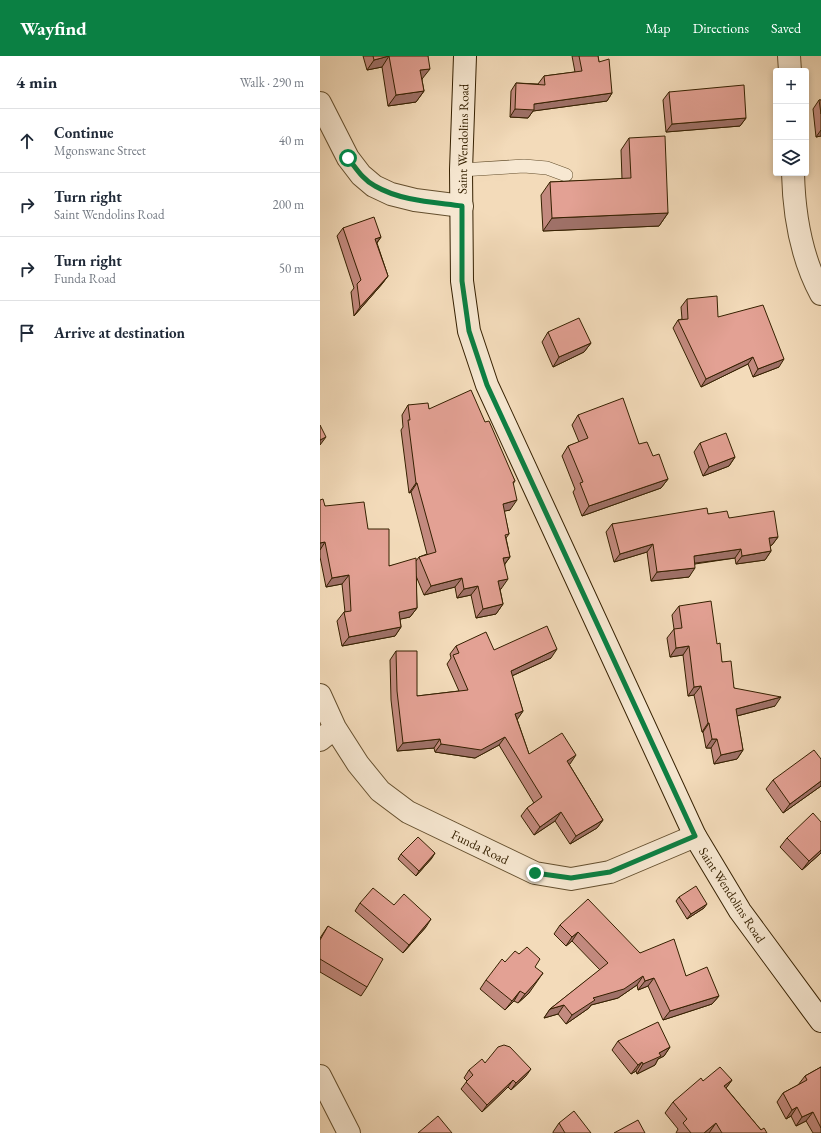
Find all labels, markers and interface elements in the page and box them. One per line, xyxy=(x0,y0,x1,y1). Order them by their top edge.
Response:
text: Wayfind xyxy=(20,16,87,41)
text: Map xyxy=(645,19,671,37)
text: Directions xyxy=(693,19,749,37)
text: Saved xyxy=(771,19,801,37)
map controls xyxy=(773,68,809,176)
button: + xyxy=(773,68,809,104)
text: 4 min xyxy=(16,71,57,93)
text: Walk · 290 m xyxy=(240,74,304,91)
street label: Saint Wendolins Road xyxy=(454,83,472,194)
button: − xyxy=(773,104,809,140)
text: Continue xyxy=(54,123,114,142)
icon: ahead xyxy=(16,130,38,152)
text: 40 m xyxy=(279,132,304,149)
button: layers xyxy=(773,140,809,176)
text: Mgonswane Street xyxy=(54,142,146,159)
route start xyxy=(339,149,357,167)
text: Turn right xyxy=(54,187,122,206)
icon: right xyxy=(16,194,38,216)
text: 200 m xyxy=(273,196,304,213)
text: Saint Wendolins Road xyxy=(54,206,165,223)
text: Turn right xyxy=(54,251,122,270)
icon: right xyxy=(16,258,38,280)
text: 50 m xyxy=(279,260,304,277)
text: Funda Road xyxy=(54,270,116,287)
icon: arrive xyxy=(16,322,38,344)
text: Arrive at destination xyxy=(54,323,185,342)
street label: Funda Road xyxy=(448,826,512,868)
street label: Saint Wendolins Road xyxy=(695,844,769,946)
route end xyxy=(526,864,544,882)

